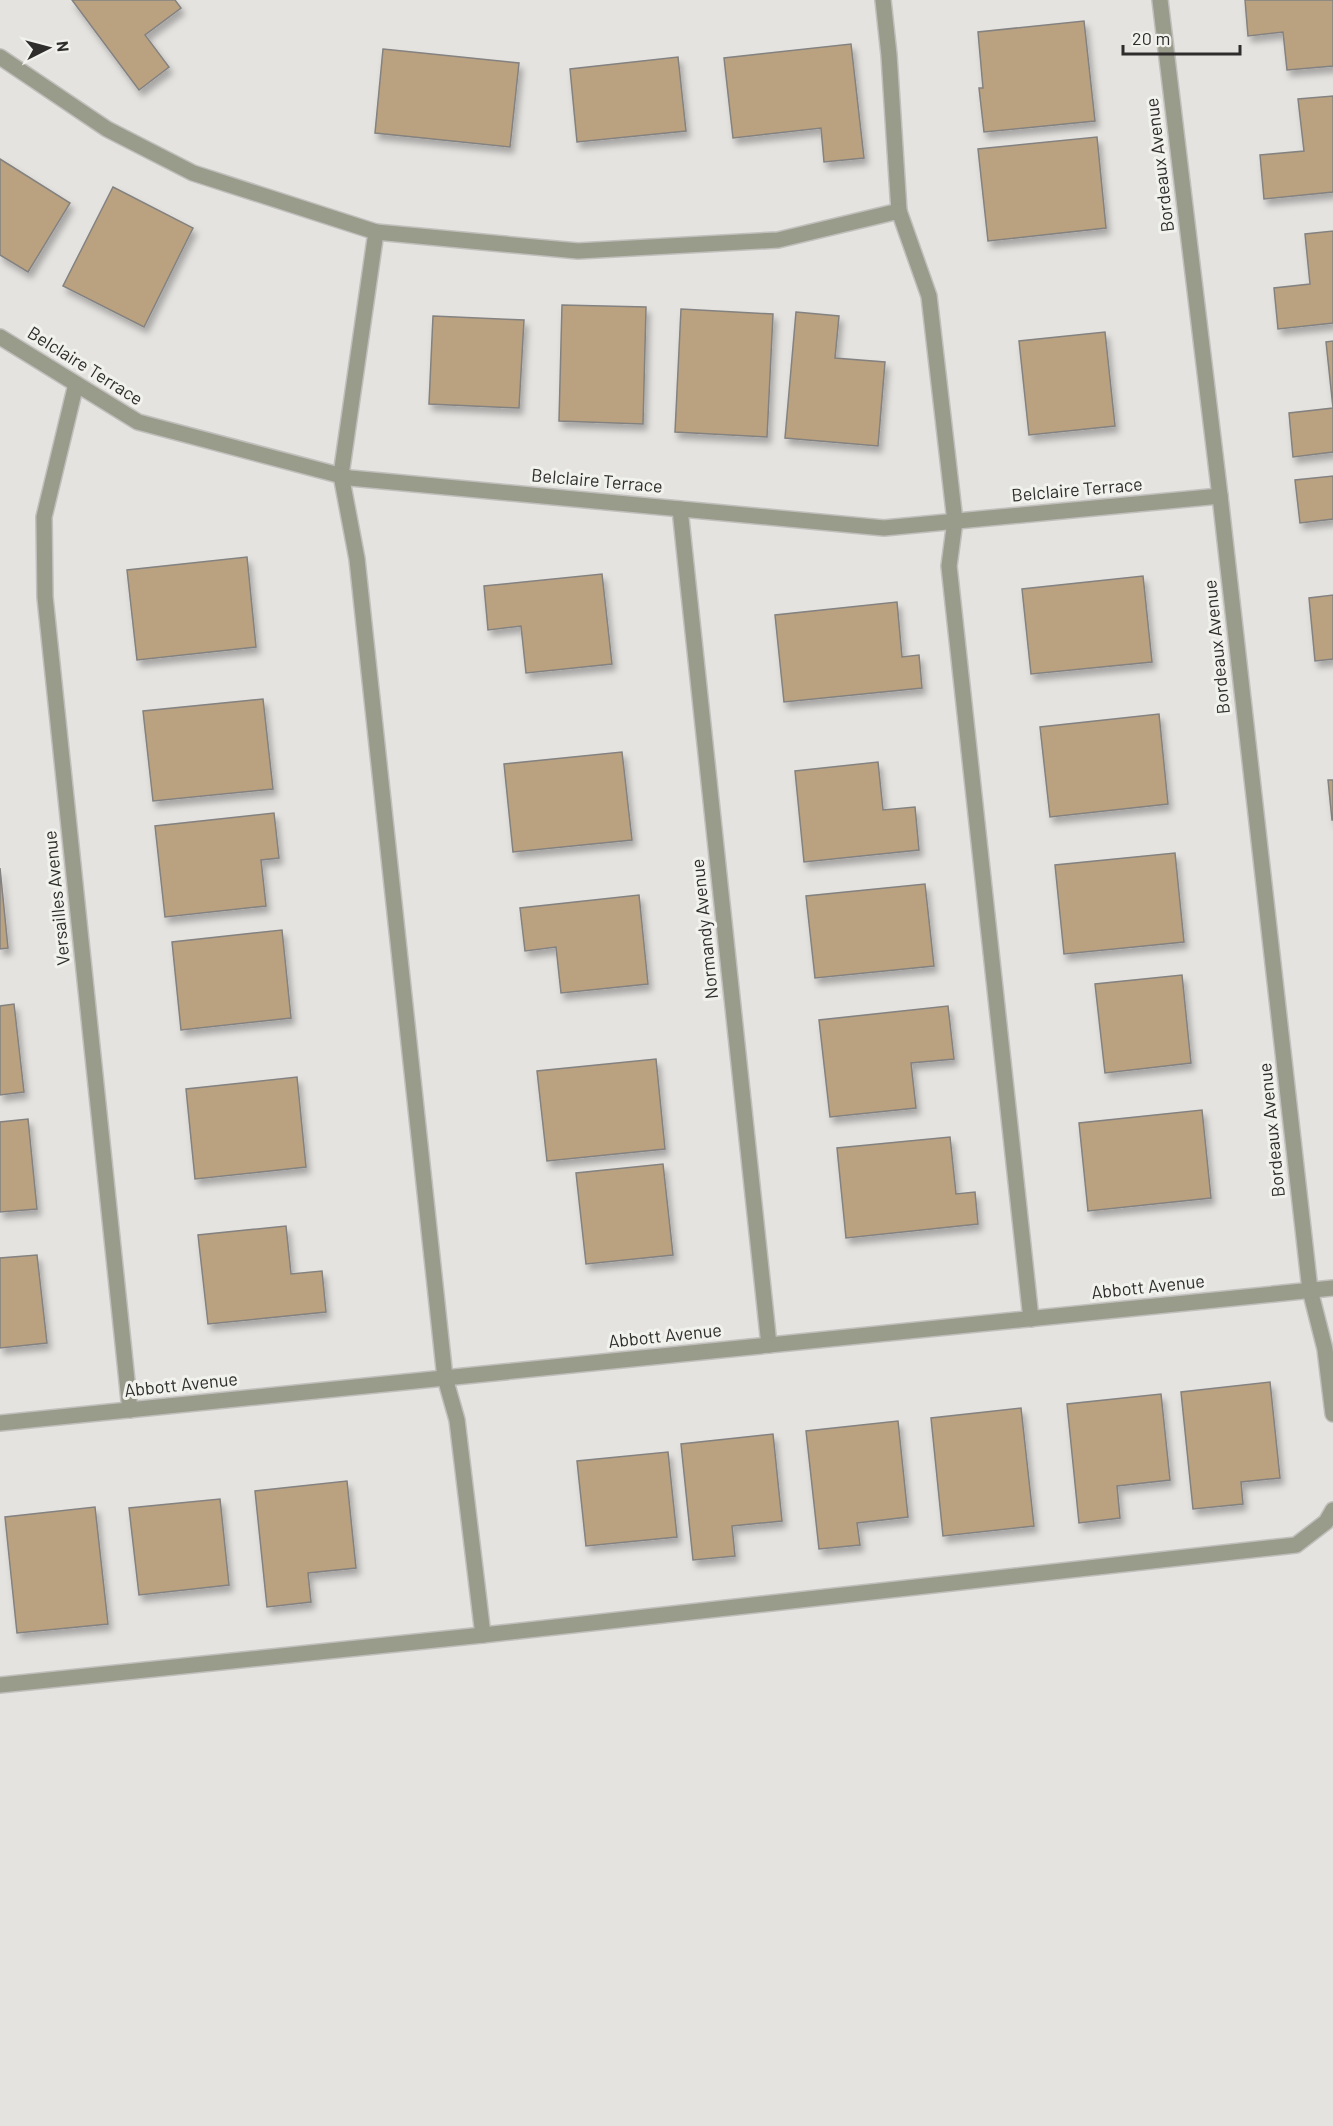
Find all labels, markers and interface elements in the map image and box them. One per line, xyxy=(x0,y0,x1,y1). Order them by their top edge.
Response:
north arrow xyxy=(18,18,78,78)
scale bar xyxy=(1123,18,1240,56)
text: 20 m xyxy=(1132,27,1170,49)
text: N xyxy=(53,40,73,53)
street label: Bordeaux Avenue xyxy=(1140,97,1178,234)
street label: Belclaire Terrace xyxy=(24,321,147,409)
street label: Belclaire Terrace xyxy=(531,463,664,497)
street label: Belclaire Terrace xyxy=(1010,472,1143,506)
street label: Bordeaux Avenue xyxy=(1198,579,1234,715)
street label: Versailles Avenue xyxy=(38,830,74,967)
street label: Normandy Avenue xyxy=(686,858,722,1000)
street label: Bordeaux Avenue xyxy=(1253,1062,1289,1198)
street label: Abbott Avenue xyxy=(1090,1269,1206,1303)
street label: Abbott Avenue xyxy=(607,1318,723,1352)
street label: Abbott Avenue xyxy=(123,1367,239,1401)

